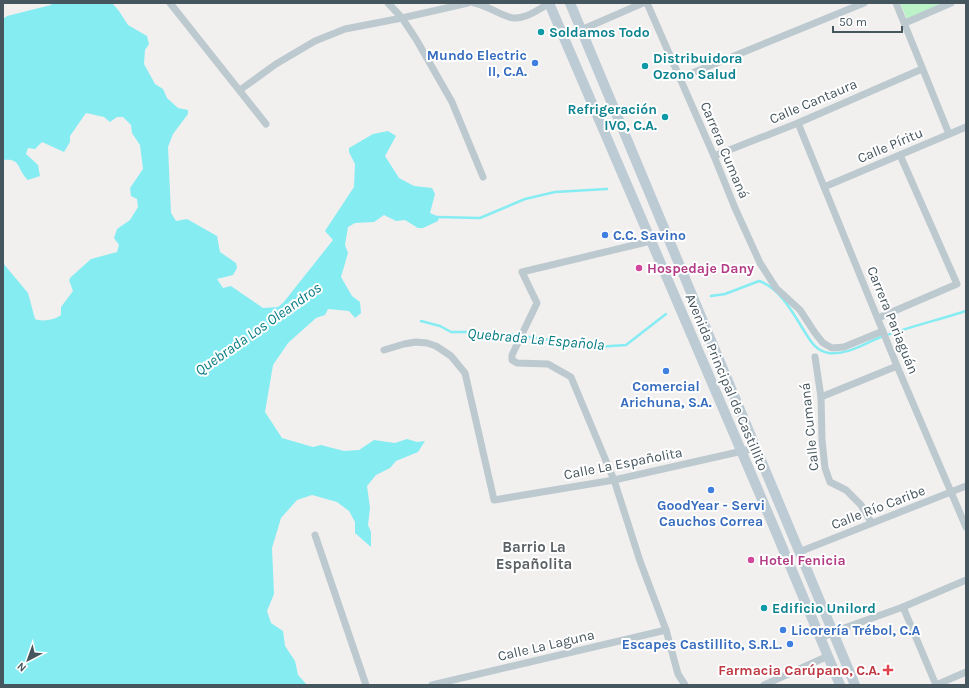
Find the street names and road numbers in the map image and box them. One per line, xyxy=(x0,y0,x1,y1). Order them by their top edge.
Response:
street label: Calle Cantaura xyxy=(767,75,860,128)
street label: Carrera Cumaná xyxy=(696,99,753,201)
street label: Calle Píritu xyxy=(855,124,926,167)
street label: Carrera Pariaguán xyxy=(863,264,922,377)
street label: Avenida Principal de Castillito xyxy=(681,291,772,473)
street label: Calle Cumaná xyxy=(796,382,823,472)
street label: Calle La Españolita xyxy=(562,444,684,483)
street label: Calle Río Caribe xyxy=(829,482,928,533)
street label: Calle La Laguna xyxy=(496,626,596,665)

